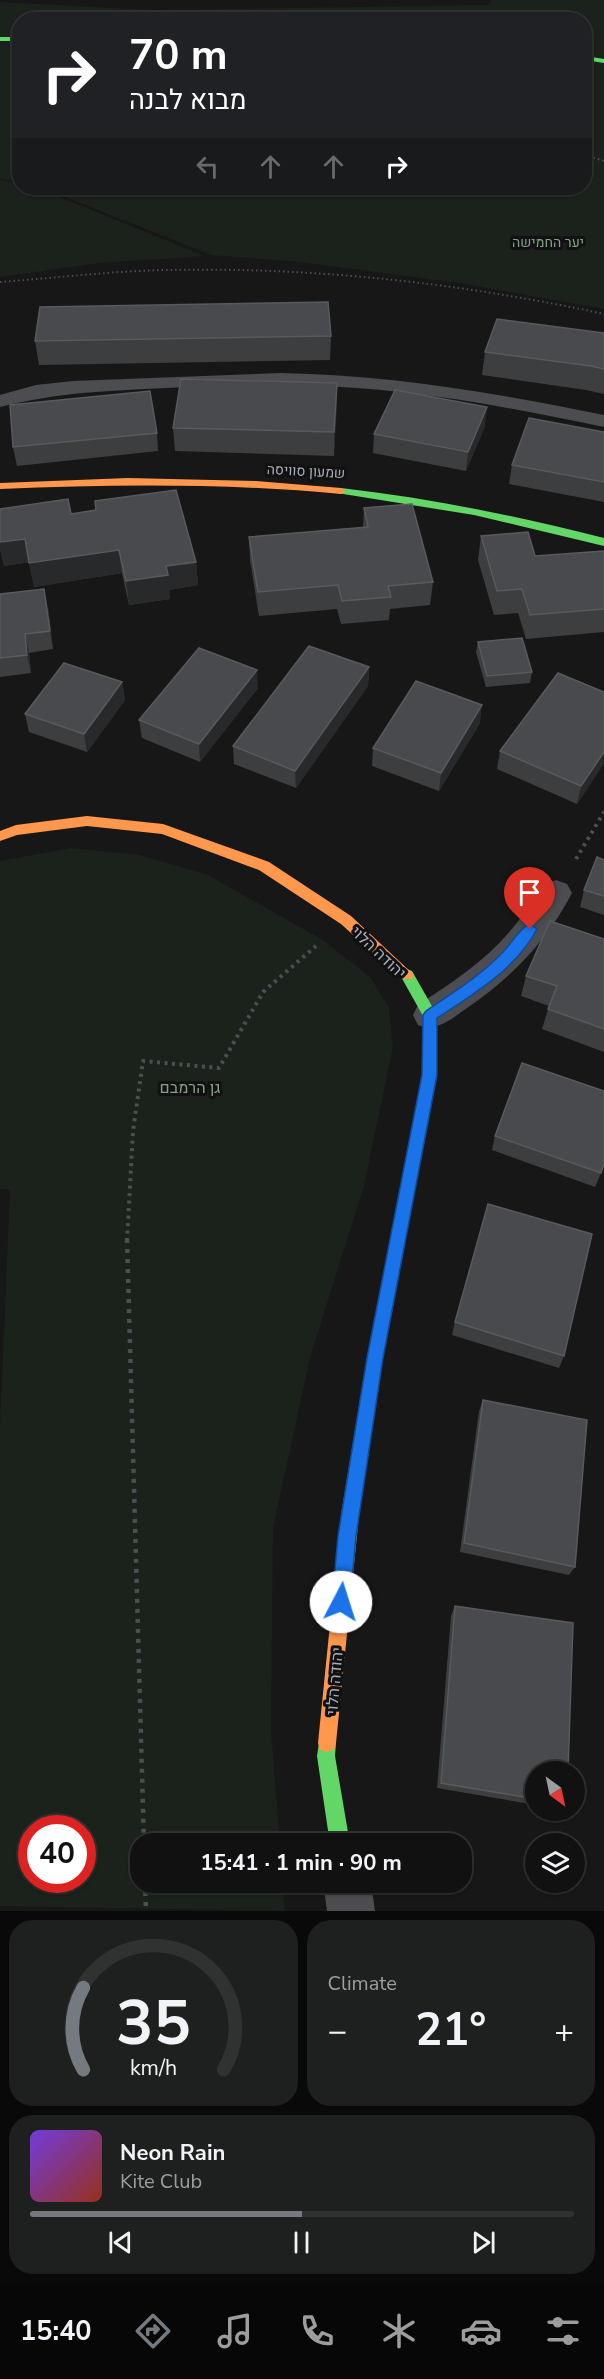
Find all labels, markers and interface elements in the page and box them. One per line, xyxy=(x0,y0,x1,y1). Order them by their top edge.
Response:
text: 70 m xyxy=(129,27,228,84)
icon: right xyxy=(30,36,108,114)
text: מבוא לבנה xyxy=(129,82,246,119)
icon: left xyxy=(191,150,224,183)
icon: ahead xyxy=(254,150,287,183)
icon: ahead xyxy=(317,150,350,183)
icon: right xyxy=(380,150,413,183)
park label: יער החמישה xyxy=(512,233,584,252)
street label: שמעון סוויסה xyxy=(266,460,346,483)
pin xyxy=(504,867,555,929)
icon: arrive xyxy=(513,876,546,909)
street label: יהודה הלוי xyxy=(346,922,411,984)
park label: גן הרמבם xyxy=(160,1077,220,1099)
position arrow xyxy=(309,1570,373,1634)
street label: יהודה הלוי xyxy=(321,1646,349,1716)
north arrow xyxy=(525,1761,585,1821)
map controls xyxy=(525,1761,585,1893)
speed limit sign: 40 xyxy=(18,1815,96,1893)
button: layers xyxy=(525,1833,585,1893)
text: 15:41 · 1 min · 90 m xyxy=(200,1848,402,1878)
text: Climate xyxy=(328,1970,397,1997)
text: 35 xyxy=(116,1981,191,2066)
text: 21° xyxy=(415,2000,486,2061)
text: − xyxy=(328,2009,347,2054)
text: + xyxy=(554,2009,574,2054)
text: km/h xyxy=(130,2053,177,2083)
text: Neon Rain xyxy=(120,2138,225,2168)
text: Kite Club xyxy=(120,2168,202,2195)
icon: previous xyxy=(104,2226,137,2259)
icon: pause xyxy=(285,2226,318,2259)
icon: next xyxy=(467,2226,500,2259)
icon: directions xyxy=(132,2310,174,2352)
icon: music xyxy=(214,2310,256,2352)
icon: phone xyxy=(296,2310,338,2352)
icon: climate xyxy=(378,2310,420,2352)
icon: car xyxy=(460,2310,502,2352)
icon: filters xyxy=(542,2310,584,2352)
text: 15:40 xyxy=(20,2313,92,2350)

